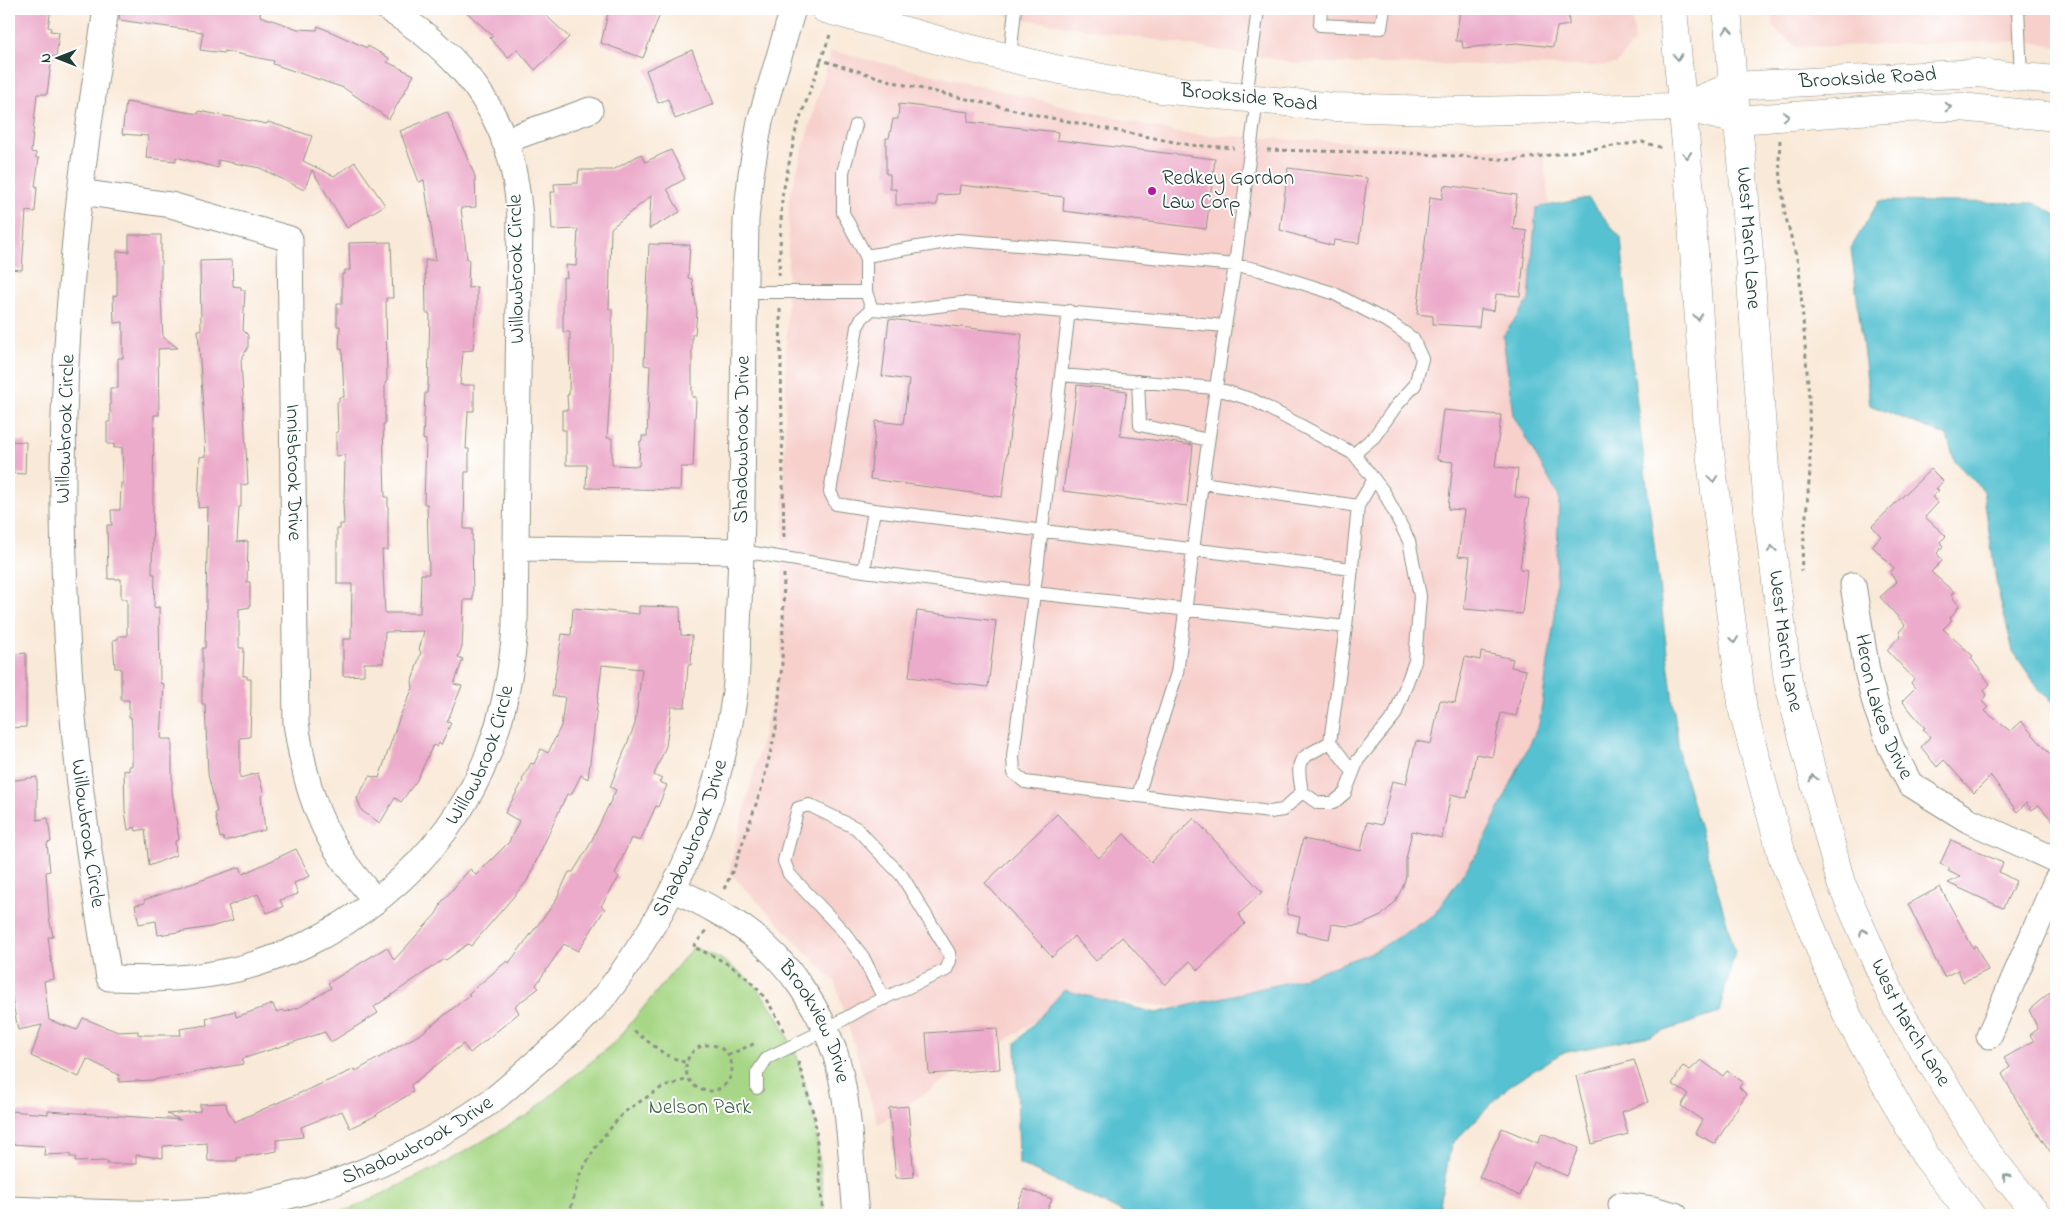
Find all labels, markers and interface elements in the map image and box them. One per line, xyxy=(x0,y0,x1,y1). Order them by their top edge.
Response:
one-way arrow xyxy=(1723,25,1734,33)
north arrow xyxy=(32,32,82,82)
text: N xyxy=(36,53,57,63)
one-way arrow xyxy=(1672,54,1683,62)
street label: Brookside Road xyxy=(1797,60,1937,98)
street label: Brookside Road xyxy=(1178,76,1319,120)
one-way arrow xyxy=(1944,102,1952,112)
one-way arrow xyxy=(1782,111,1790,122)
one-way arrow xyxy=(1681,152,1692,160)
place label: Redkey Gordon Law Corp xyxy=(1162,164,1294,218)
street label: West March Lane xyxy=(1728,166,1768,311)
marker: Redkey Gordon Law Corp xyxy=(1146,185,1158,197)
street label: Willowbrook Circle xyxy=(501,193,533,344)
one-way arrow xyxy=(1693,314,1704,322)
street label: Willowbrook Circle xyxy=(48,353,84,504)
street label: Shadowbrook Drive xyxy=(727,355,759,524)
street label: Innisbrook Drive xyxy=(277,403,309,542)
one-way arrow xyxy=(1707,475,1718,483)
one-way arrow xyxy=(1767,545,1778,553)
street label: West March Lane xyxy=(1760,569,1811,716)
street label: Heron Lakes Drive xyxy=(1846,632,1921,786)
one-way arrow xyxy=(1728,636,1738,645)
street label: Willowbrook Circle xyxy=(438,682,522,832)
street label: Shadowbrook Drive xyxy=(645,756,736,923)
street label: Willowbrook Circle xyxy=(62,757,112,910)
one-way arrow xyxy=(1809,774,1819,782)
one-way arrow xyxy=(1858,928,1869,937)
street label: Brookview Drive xyxy=(770,953,857,1086)
street label: West March Lane xyxy=(1862,954,1958,1093)
street label: Shadowbrook Drive xyxy=(338,1088,500,1193)
park label: Nelson Park xyxy=(649,1093,752,1123)
one-way arrow xyxy=(2004,1174,2012,1183)

